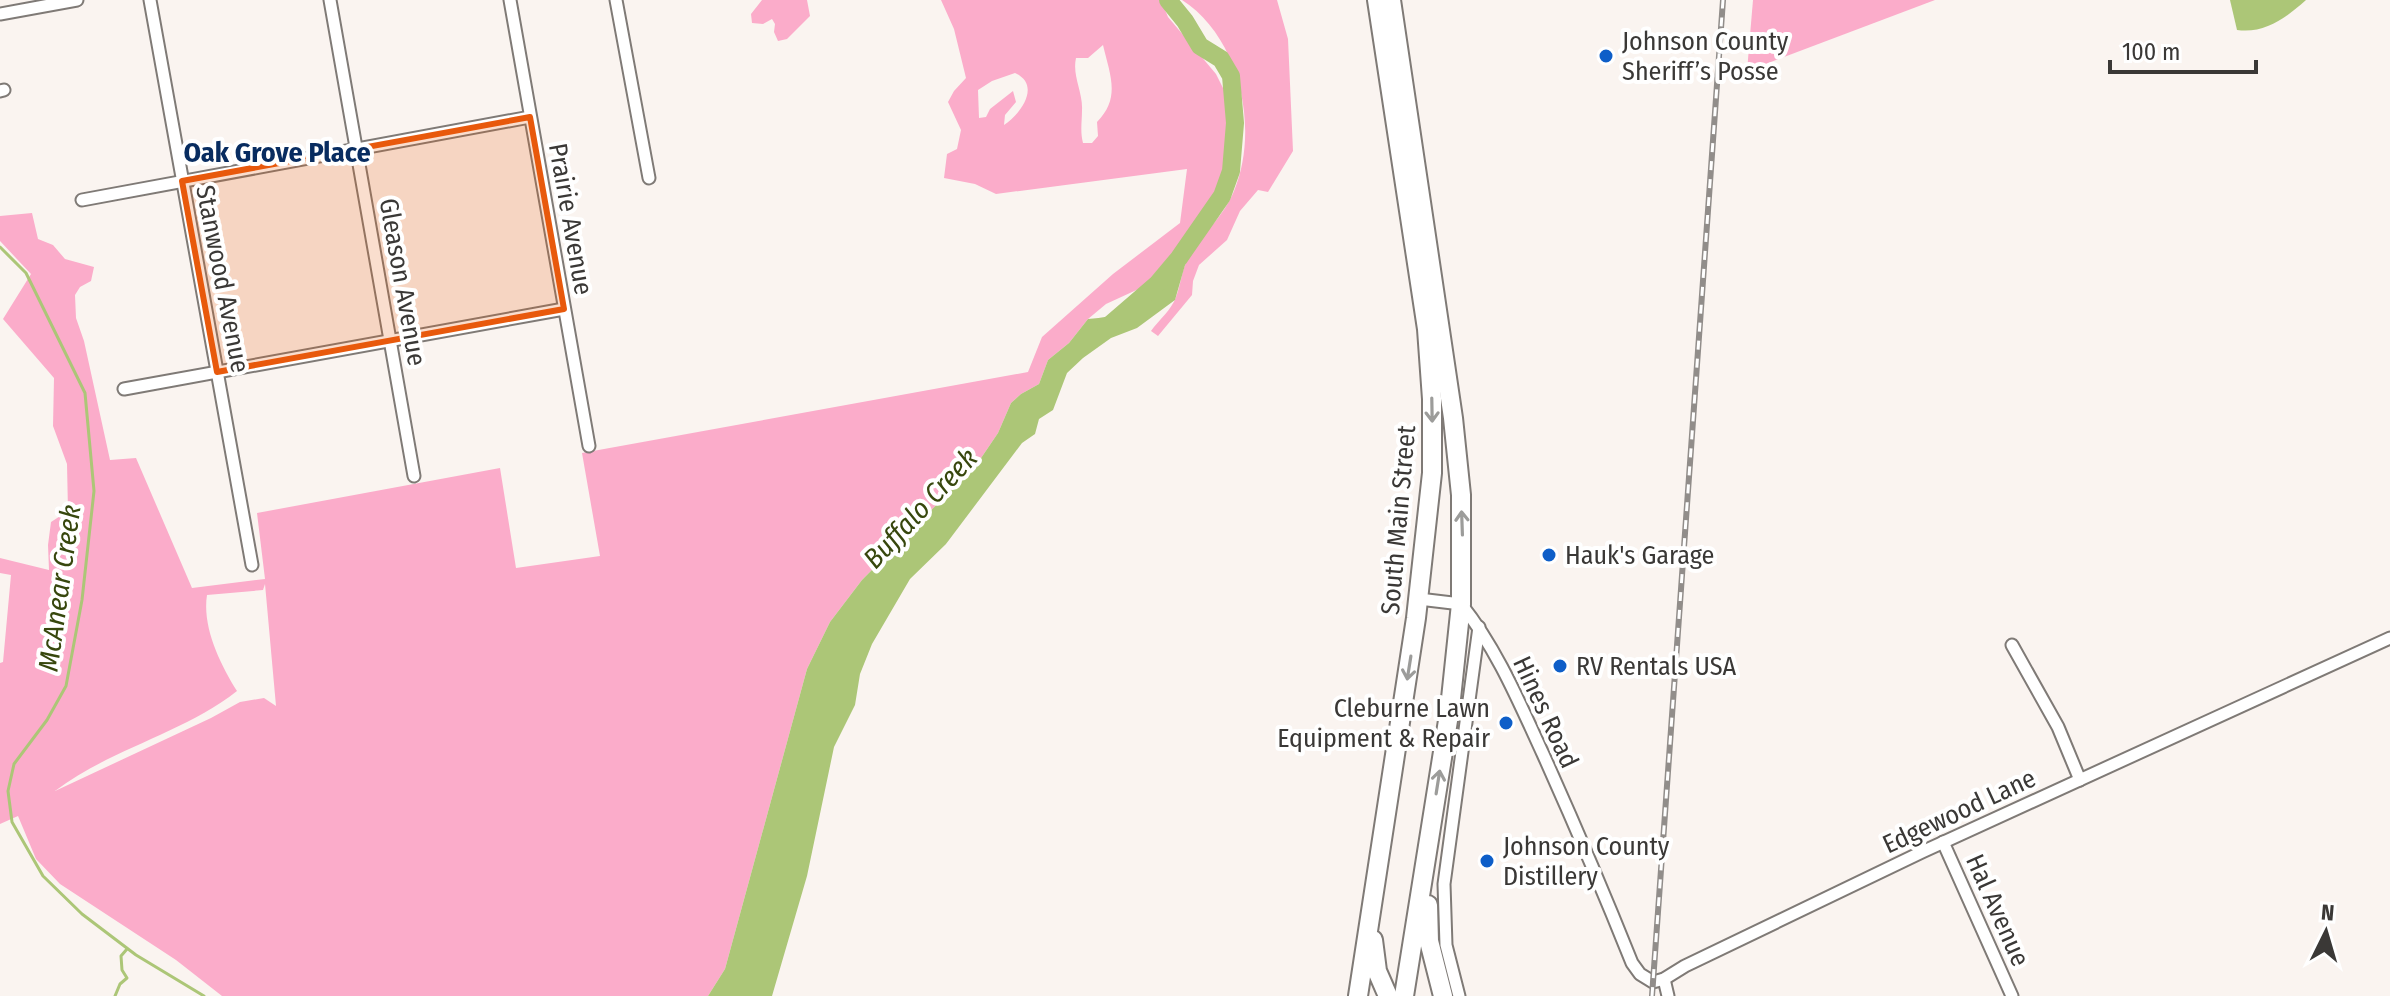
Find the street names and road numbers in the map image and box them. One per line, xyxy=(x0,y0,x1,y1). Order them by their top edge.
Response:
street label: Prairie Avenue xyxy=(542,141,599,297)
street label: Stanwood Avenue xyxy=(189,183,256,375)
street label: Gleason Avenue xyxy=(373,196,432,368)
street label: South Main Street xyxy=(1375,424,1422,616)
street label: Hines Road xyxy=(1506,651,1585,773)
street label: Edgewood Lane xyxy=(1878,762,2041,860)
street label: Hal Avenue xyxy=(1959,849,2036,971)

